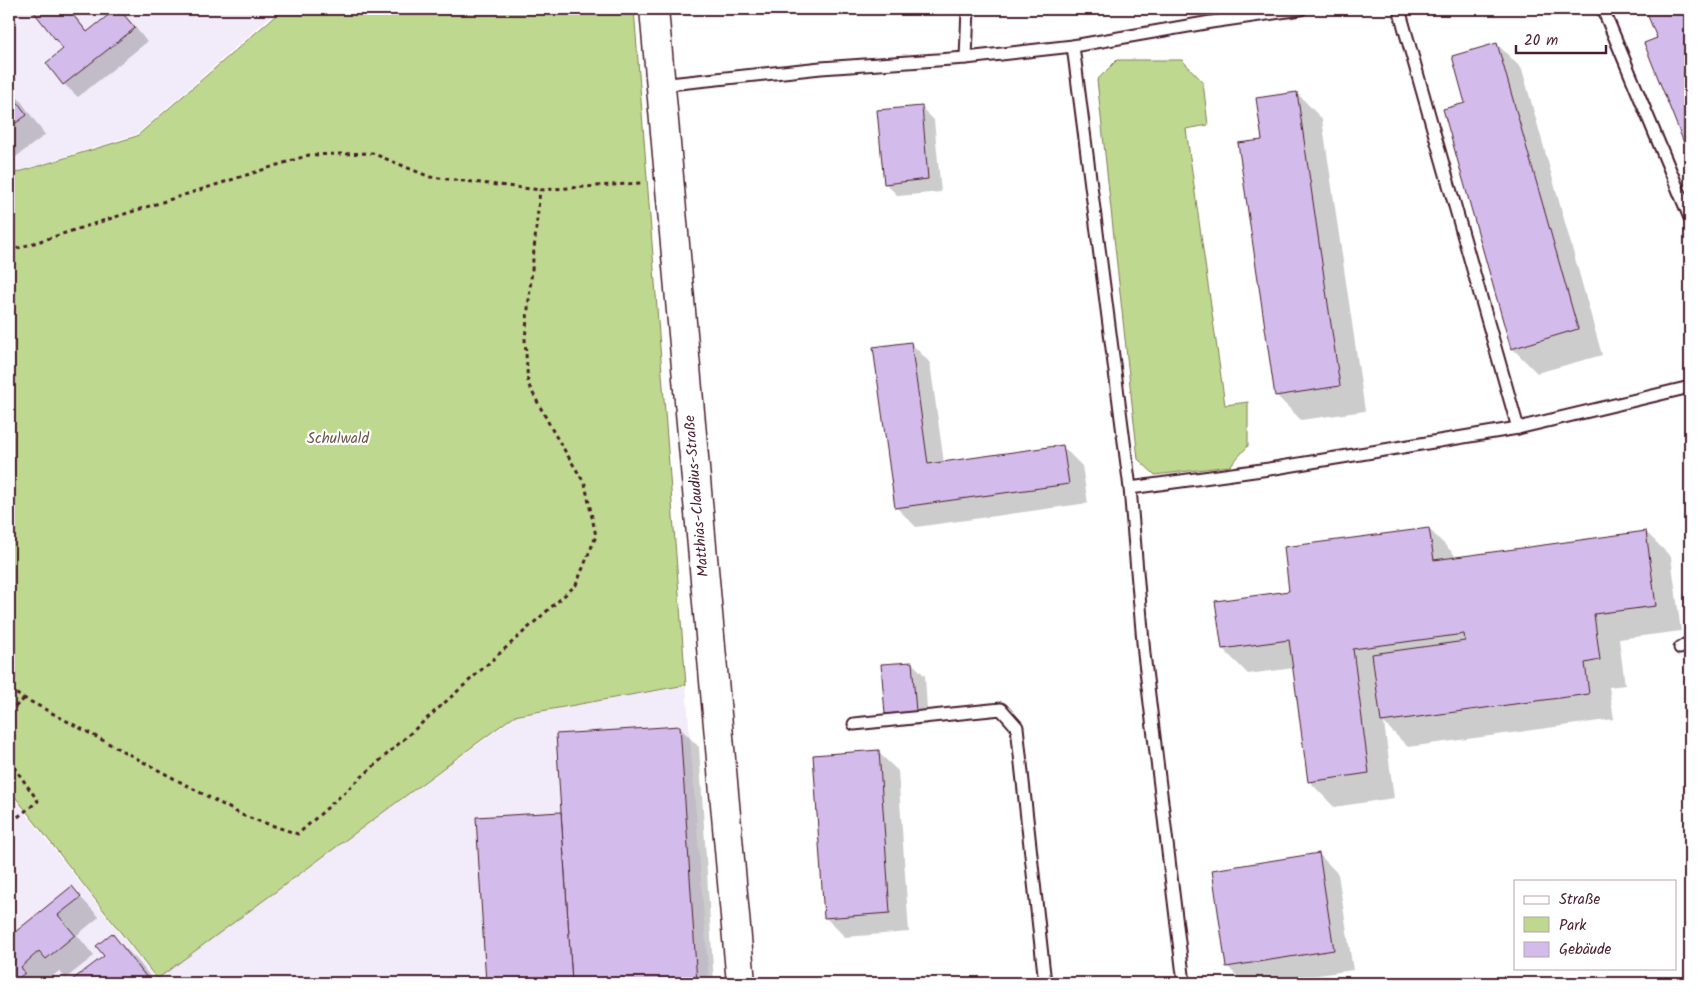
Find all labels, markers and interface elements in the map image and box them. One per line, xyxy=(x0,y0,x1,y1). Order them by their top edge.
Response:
scale bar xyxy=(1516,22,1606,54)
text: 20 m xyxy=(1524,29,1558,53)
street label: Matthias-Claudius-Straße xyxy=(678,414,716,578)
park label: Schulwald xyxy=(307,427,369,451)
legend xyxy=(1514,880,1676,970)
text: Straße xyxy=(1559,888,1601,912)
text: Park xyxy=(1559,914,1587,938)
text: Gebäude xyxy=(1559,938,1612,962)

